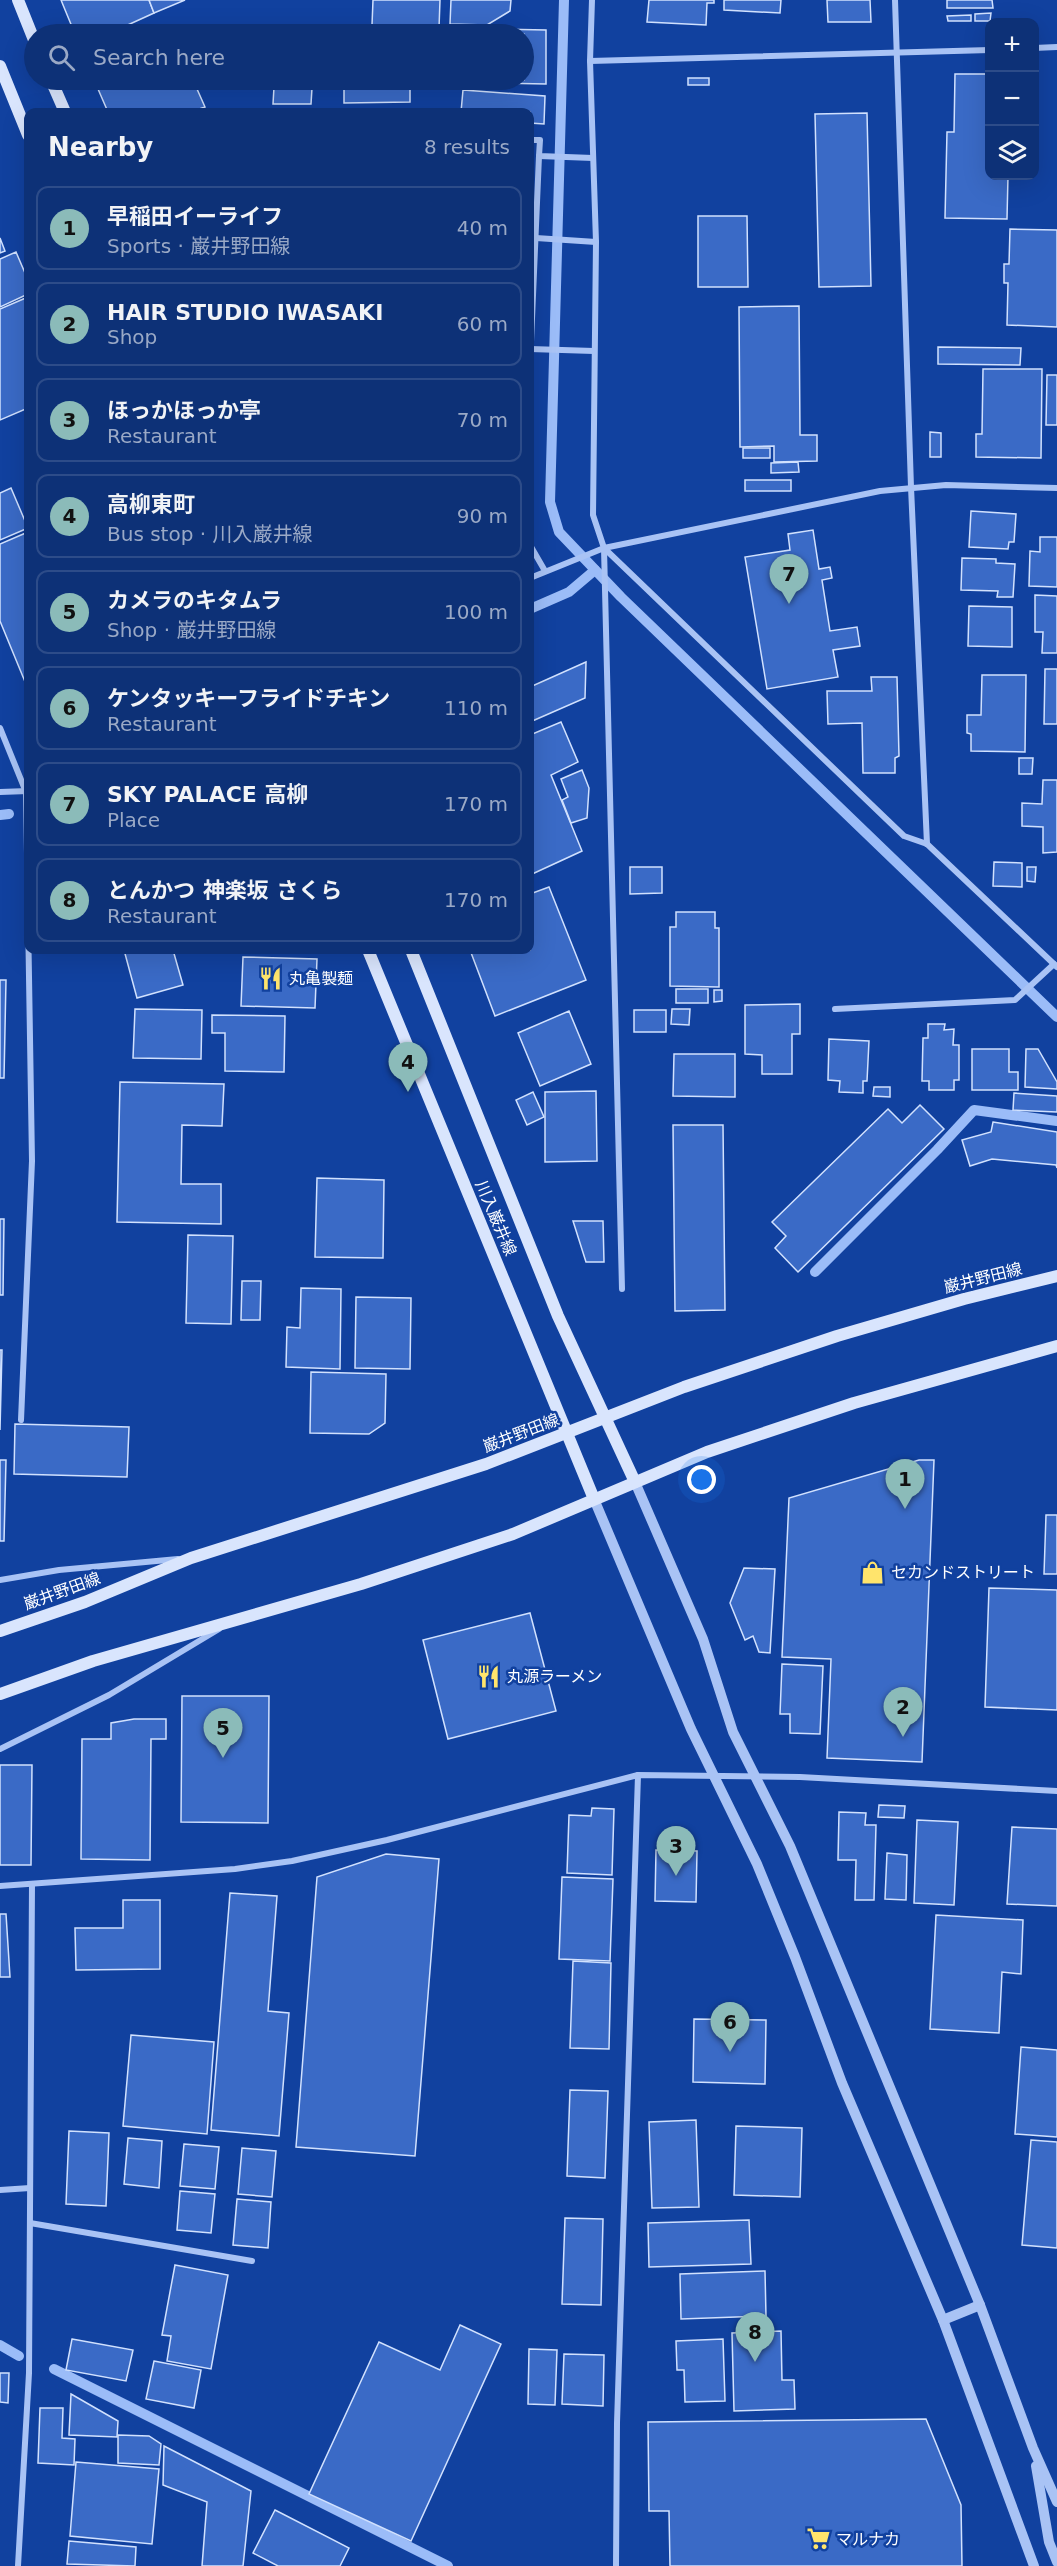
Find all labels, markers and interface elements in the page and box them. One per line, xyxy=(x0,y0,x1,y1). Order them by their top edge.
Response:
map controls xyxy=(985,18,1039,180)
button: + xyxy=(985,18,1039,72)
search box xyxy=(24,24,534,90)
icon: search xyxy=(45,41,78,74)
text: Search here xyxy=(93,45,225,70)
button: − xyxy=(985,72,1039,126)
button: layers xyxy=(985,126,1039,180)
text: Nearby xyxy=(48,132,153,162)
text: 8 results xyxy=(424,135,510,159)
text: 早稲田イーライフ xyxy=(107,204,283,229)
text: 1 xyxy=(63,216,76,240)
text: 40 m xyxy=(457,216,508,240)
text: Sports · 巌井野田線 xyxy=(107,234,290,258)
text: HAIR STUDIO IWASAKI xyxy=(107,300,383,325)
text: 2 xyxy=(63,312,76,336)
text: 60 m xyxy=(457,312,508,336)
text: Shop xyxy=(107,325,157,349)
text: ほっかほっか亭 xyxy=(107,398,261,423)
text: 3 xyxy=(63,408,76,432)
text: 70 m xyxy=(457,408,508,432)
text: Restaurant xyxy=(107,424,217,448)
text: 高柳東町 xyxy=(107,492,195,517)
text: 4 xyxy=(63,504,76,528)
text: 90 m xyxy=(457,504,508,528)
text: Bus stop · 川入巌井線 xyxy=(107,522,312,546)
pin: 7 xyxy=(770,554,808,604)
text: カメラのキタムラ xyxy=(107,588,282,613)
text: 5 xyxy=(63,600,76,624)
text: 100 m xyxy=(444,600,508,624)
text: Shop · 巌井野田線 xyxy=(107,618,276,642)
text: ケンタッキーフライドチキン xyxy=(107,686,390,711)
text: 6 xyxy=(63,696,76,720)
text: 110 m xyxy=(444,696,508,720)
text: Restaurant xyxy=(107,712,217,736)
text: SKY PALACE 高柳 xyxy=(107,782,309,807)
text: 7 xyxy=(63,792,76,816)
text: 170 m xyxy=(444,792,508,816)
text: Place xyxy=(107,808,160,832)
text: とんかつ 神楽坂 さくら xyxy=(107,878,342,903)
text: 8 xyxy=(63,888,76,912)
text: 170 m xyxy=(444,888,508,912)
text: Restaurant xyxy=(107,904,217,928)
restaurant icon: 丸亀製麺 xyxy=(258,965,284,991)
place label: 丸亀製麺 xyxy=(289,969,353,988)
pin: 4 xyxy=(388,1042,428,1092)
street label: 川入巌井線 xyxy=(472,1177,520,1259)
street label: 巌井野田線 xyxy=(942,1259,1024,1297)
street label: 巌井野田線 xyxy=(480,1410,562,1456)
pin: 1 xyxy=(886,1460,924,1509)
your location xyxy=(687,1465,716,1494)
shop icon: セカンドストリート xyxy=(860,1559,886,1585)
place label: セカンドストリート xyxy=(891,1563,1035,1582)
street label: 巌井野田線 xyxy=(21,1568,103,1614)
restaurant icon: 丸源ラーメン xyxy=(476,1663,502,1689)
place label: 丸源ラーメン xyxy=(507,1667,602,1686)
pin: 2 xyxy=(884,1688,922,1737)
pin: 5 xyxy=(204,1708,242,1758)
pin: 3 xyxy=(656,1826,696,1876)
pin: 6 xyxy=(710,2002,750,2052)
pin: 8 xyxy=(736,2312,774,2362)
supermarket icon: マルナカ xyxy=(805,2526,831,2552)
place label: マルナカ xyxy=(836,2530,900,2549)

